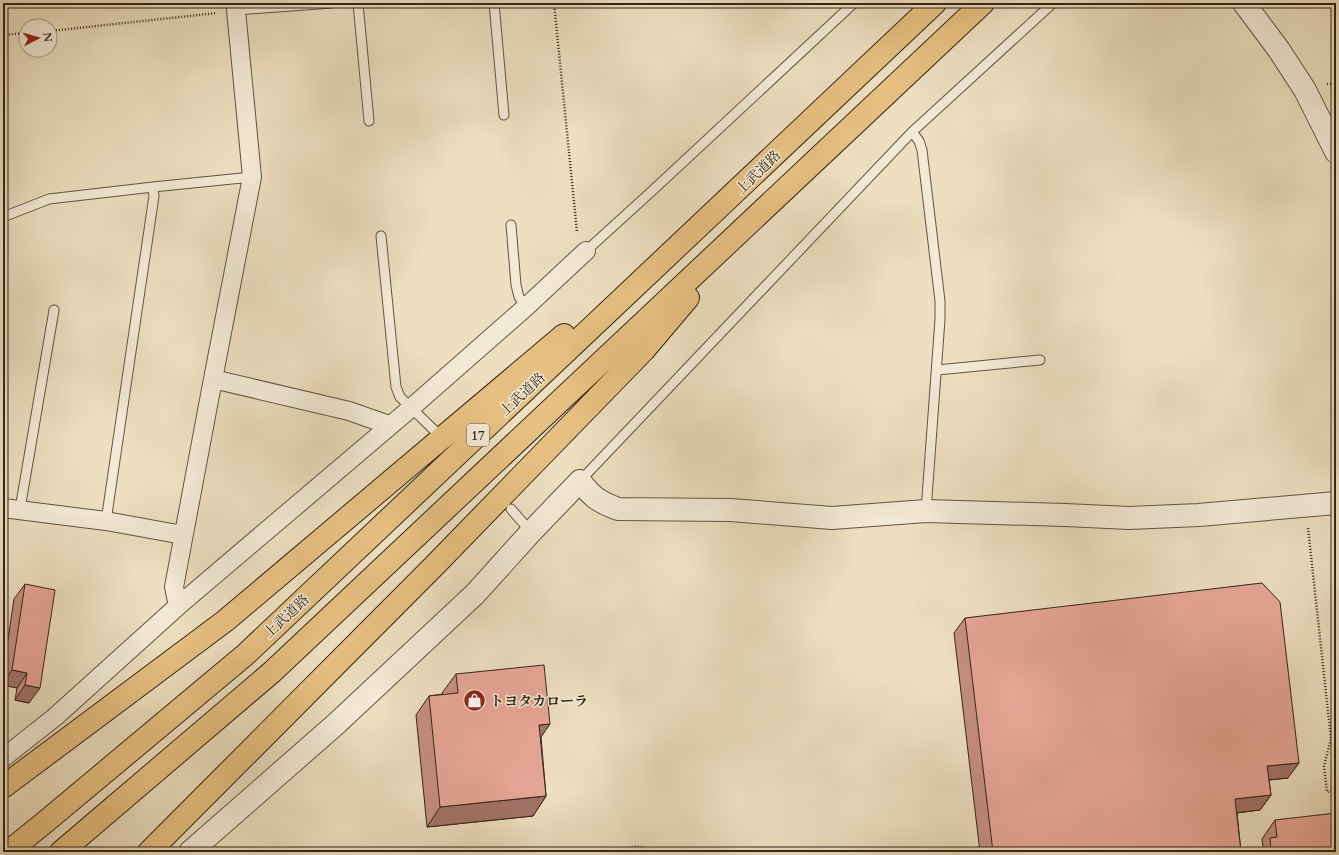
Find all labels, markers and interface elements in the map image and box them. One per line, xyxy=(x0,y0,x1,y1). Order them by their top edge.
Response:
north arrow xyxy=(18,18,58,58)
text: N xyxy=(39,31,55,43)
street label: 上武道路 xyxy=(732,146,785,199)
street label: 上武道路 xyxy=(495,368,549,420)
road number: 17 xyxy=(467,424,489,446)
street label: 上武道路 xyxy=(259,590,313,642)
shop icon: トヨタカローラ xyxy=(462,688,488,714)
place label: トヨタカローラ xyxy=(490,692,588,711)

